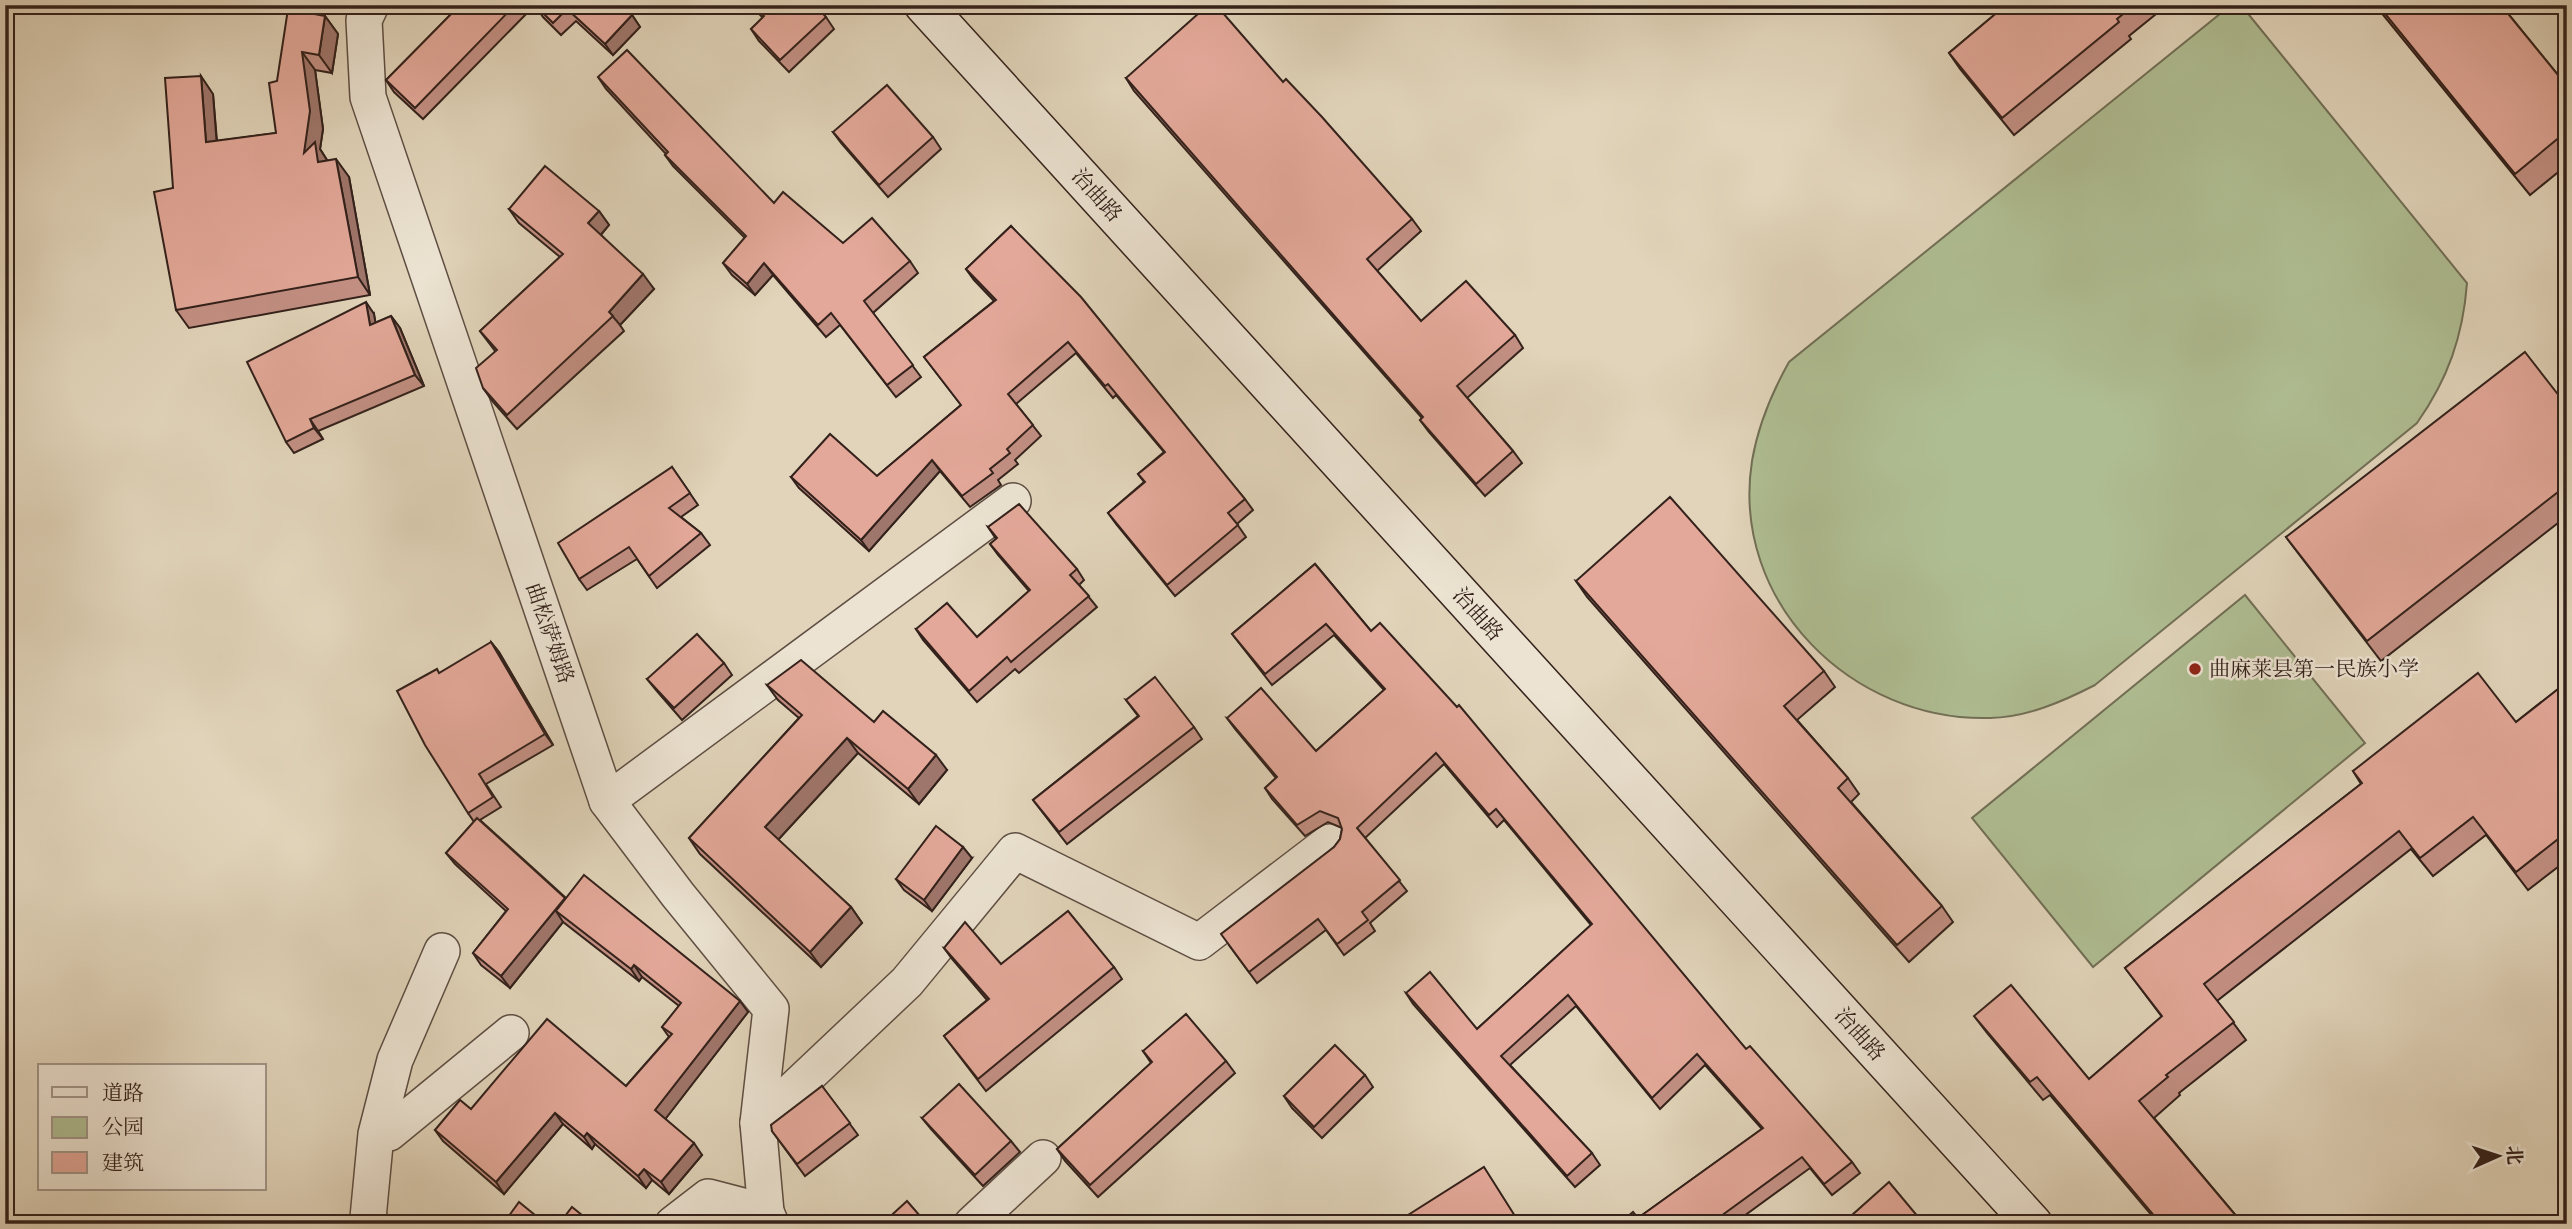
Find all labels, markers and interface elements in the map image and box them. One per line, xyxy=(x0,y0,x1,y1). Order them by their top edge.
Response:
street label: 治曲路 xyxy=(1067,164,1127,226)
street label: 曲松萨姆路 xyxy=(522,579,578,687)
street label: 治曲路 xyxy=(1448,583,1508,645)
place label: 曲麻莱县第一民族小学 xyxy=(2209,657,2419,681)
marker: 曲麻莱县第一民族小学 xyxy=(2187,661,2203,677)
street label: 治曲路 xyxy=(1830,1003,1890,1065)
legend xyxy=(38,1064,266,1190)
text: 道路 xyxy=(102,1081,144,1105)
text: 公园 xyxy=(102,1115,144,1139)
north arrow xyxy=(2464,1120,2534,1190)
text: 北 xyxy=(2502,1145,2525,1165)
text: 建筑 xyxy=(102,1151,144,1175)

